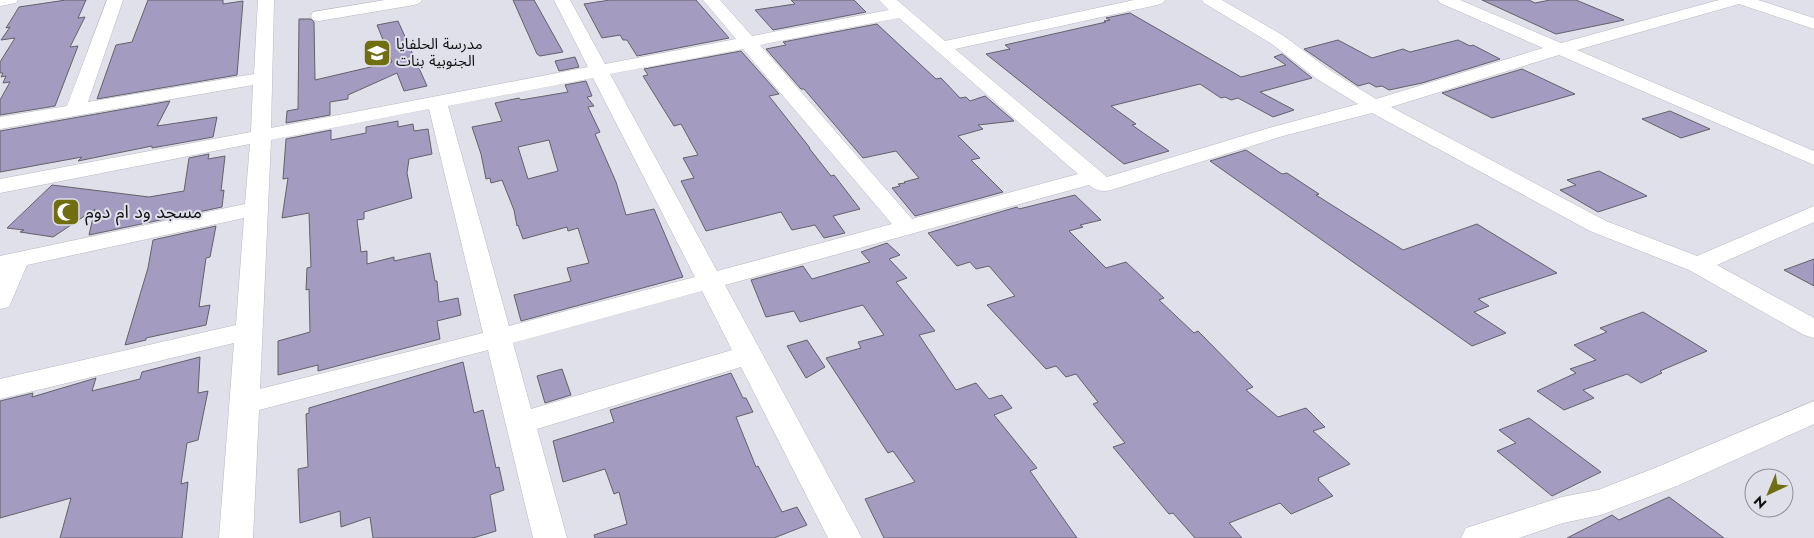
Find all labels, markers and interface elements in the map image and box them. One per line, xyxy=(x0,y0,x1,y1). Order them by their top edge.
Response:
place label: مدرسة الحلفايا الجنوبية بنات xyxy=(396,33,483,72)
school or university icon: مدرسة الحلفايا الجنوبية بنات xyxy=(362,38,392,68)
mosque icon: مسجد ود ام دوم xyxy=(51,197,81,227)
place label: مسجد ود ام دوم xyxy=(85,199,202,226)
north arrow xyxy=(1744,468,1794,518)
text: N xyxy=(1749,491,1771,513)

